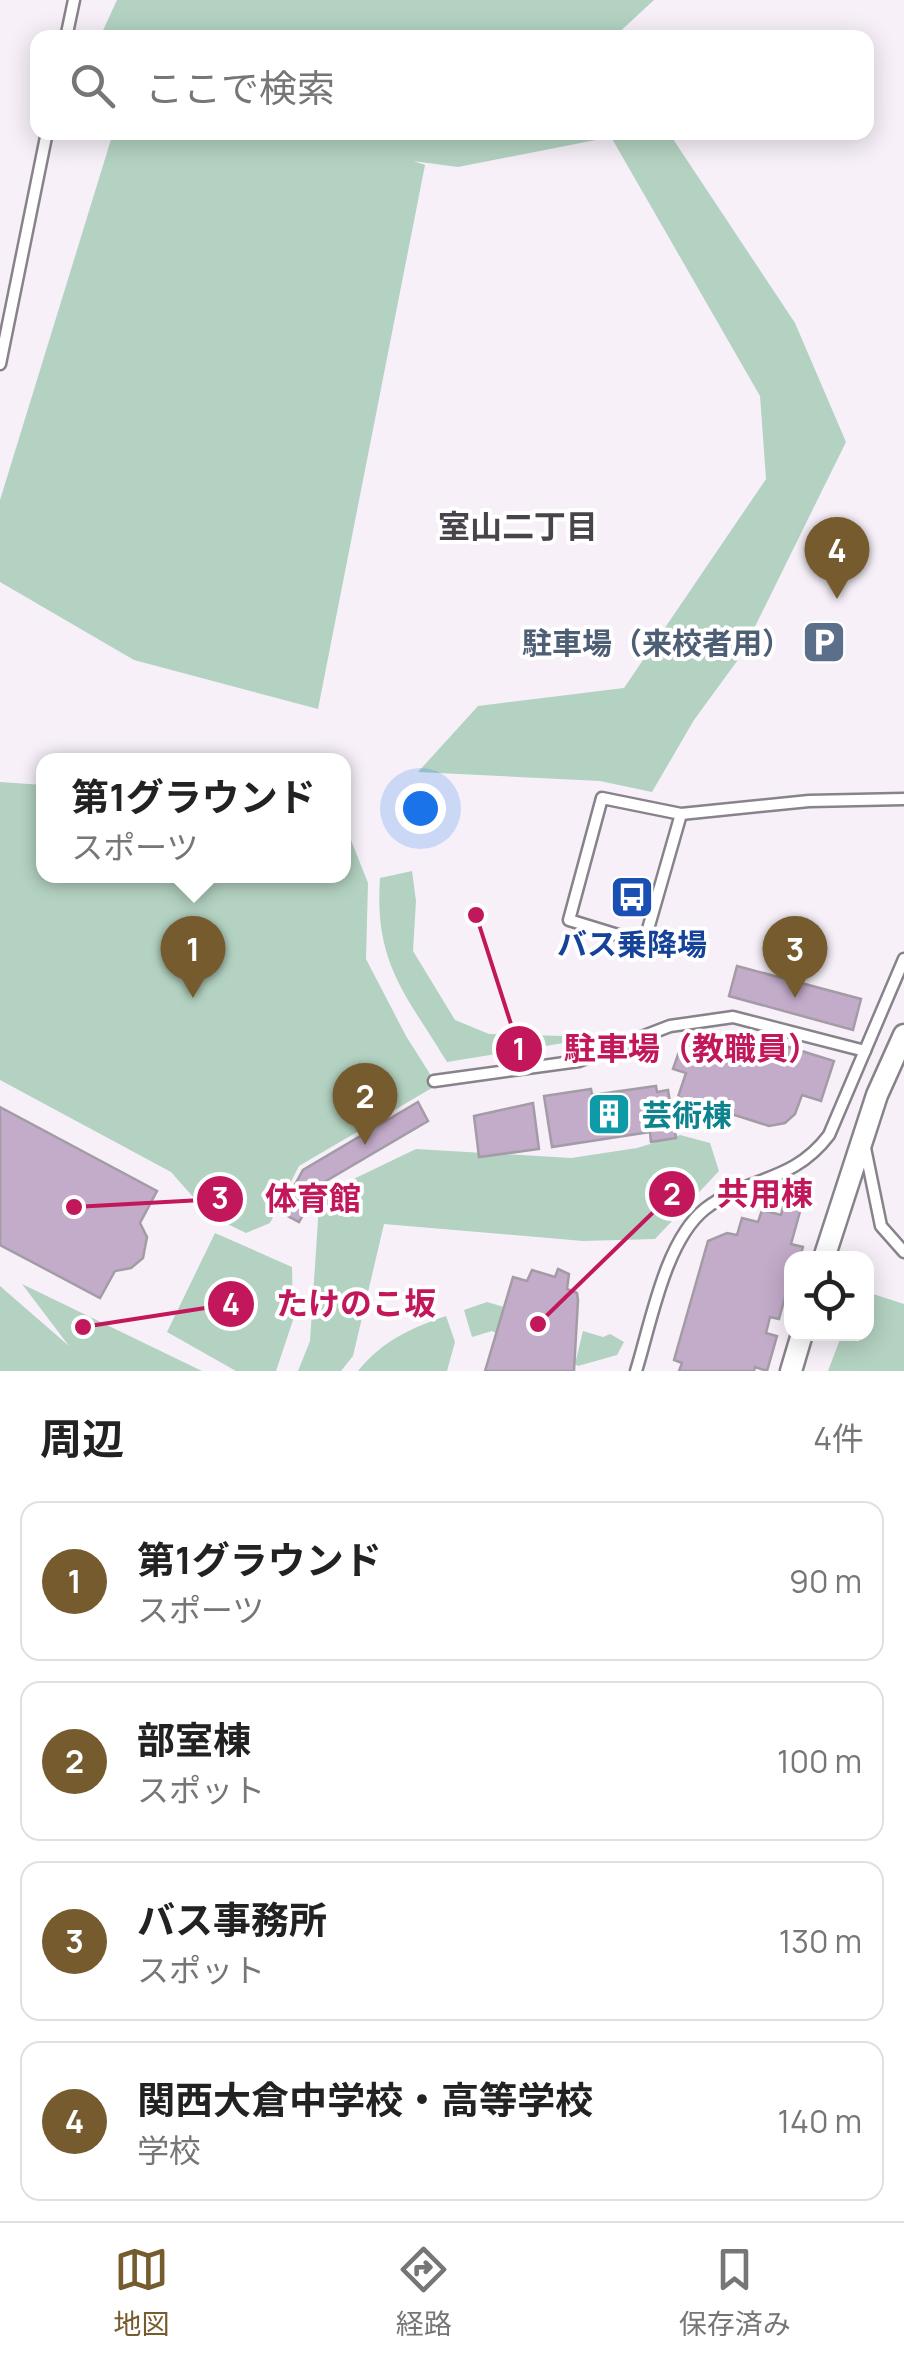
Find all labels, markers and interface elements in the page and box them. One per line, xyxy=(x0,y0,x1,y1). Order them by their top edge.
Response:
search box xyxy=(30,30,874,140)
icon: search xyxy=(65,58,120,113)
text: ここで検索 xyxy=(145,61,335,113)
district label: 室山二丁目 xyxy=(438,504,598,548)
pin: 4 xyxy=(804,516,870,599)
parking icon: 駐車場（来校者用） xyxy=(801,619,847,665)
place label: 駐車場（来校者用） xyxy=(522,622,792,663)
popup xyxy=(36,753,351,883)
text: 第1グラウンド xyxy=(71,770,316,822)
your location xyxy=(395,783,446,834)
text: スポーツ xyxy=(71,825,199,869)
bus stop icon: バス乗降場 xyxy=(609,874,655,920)
pin: 1 xyxy=(160,916,226,998)
pin: 3 xyxy=(762,916,828,998)
place label: バス乗降場 xyxy=(557,923,707,964)
callout: 駐車場（教職員） xyxy=(494,1018,840,1080)
text: 駐車場（教職員） xyxy=(564,1026,820,1070)
text: 1 xyxy=(512,1028,526,1069)
pin: 2 xyxy=(332,1062,398,1145)
building icon: 芸術棟 xyxy=(586,1091,632,1137)
place label: 芸術棟 xyxy=(642,1094,732,1135)
callout: 共用棟 xyxy=(647,1163,833,1225)
callout: 体育館 xyxy=(195,1168,381,1230)
text: 共用棟 xyxy=(717,1171,813,1215)
text: 2 xyxy=(663,1173,681,1214)
text: 体育館 xyxy=(265,1176,361,1220)
text: 3 xyxy=(211,1177,229,1218)
map controls xyxy=(784,1251,874,1341)
button: locate xyxy=(784,1251,874,1341)
callout: たけのこ坂 xyxy=(206,1273,456,1335)
text: たけのこ坂 xyxy=(276,1281,436,1325)
text: 4 xyxy=(222,1283,240,1324)
text: 周辺 xyxy=(40,1409,124,1467)
text: 4件 xyxy=(813,1416,864,1460)
text: 第1グラウンド xyxy=(137,1533,382,1585)
text: 1 xyxy=(67,1559,82,1603)
text: 90 m xyxy=(789,1559,862,1603)
text: スポーツ xyxy=(137,1588,264,1632)
text: 部室棟 xyxy=(137,1713,251,1765)
text: 2 xyxy=(65,1739,84,1783)
text: 100 m xyxy=(777,1739,862,1783)
text: スポット xyxy=(137,1768,265,1812)
text: バス事務所 xyxy=(137,1893,327,1945)
text: 3 xyxy=(65,1919,84,1963)
text: 130 m xyxy=(779,1919,862,1963)
text: スポット xyxy=(137,1948,265,1992)
text: 関西大倉中学校・高等学校 xyxy=(137,2073,593,2125)
text: 4 xyxy=(65,2099,84,2143)
text: 140 m xyxy=(778,2099,862,2143)
text: 学校 xyxy=(137,2128,201,2172)
tab: 地図 xyxy=(113,2242,169,2342)
tab: 経路 xyxy=(396,2242,452,2342)
tab: 保存済み xyxy=(679,2242,791,2342)

